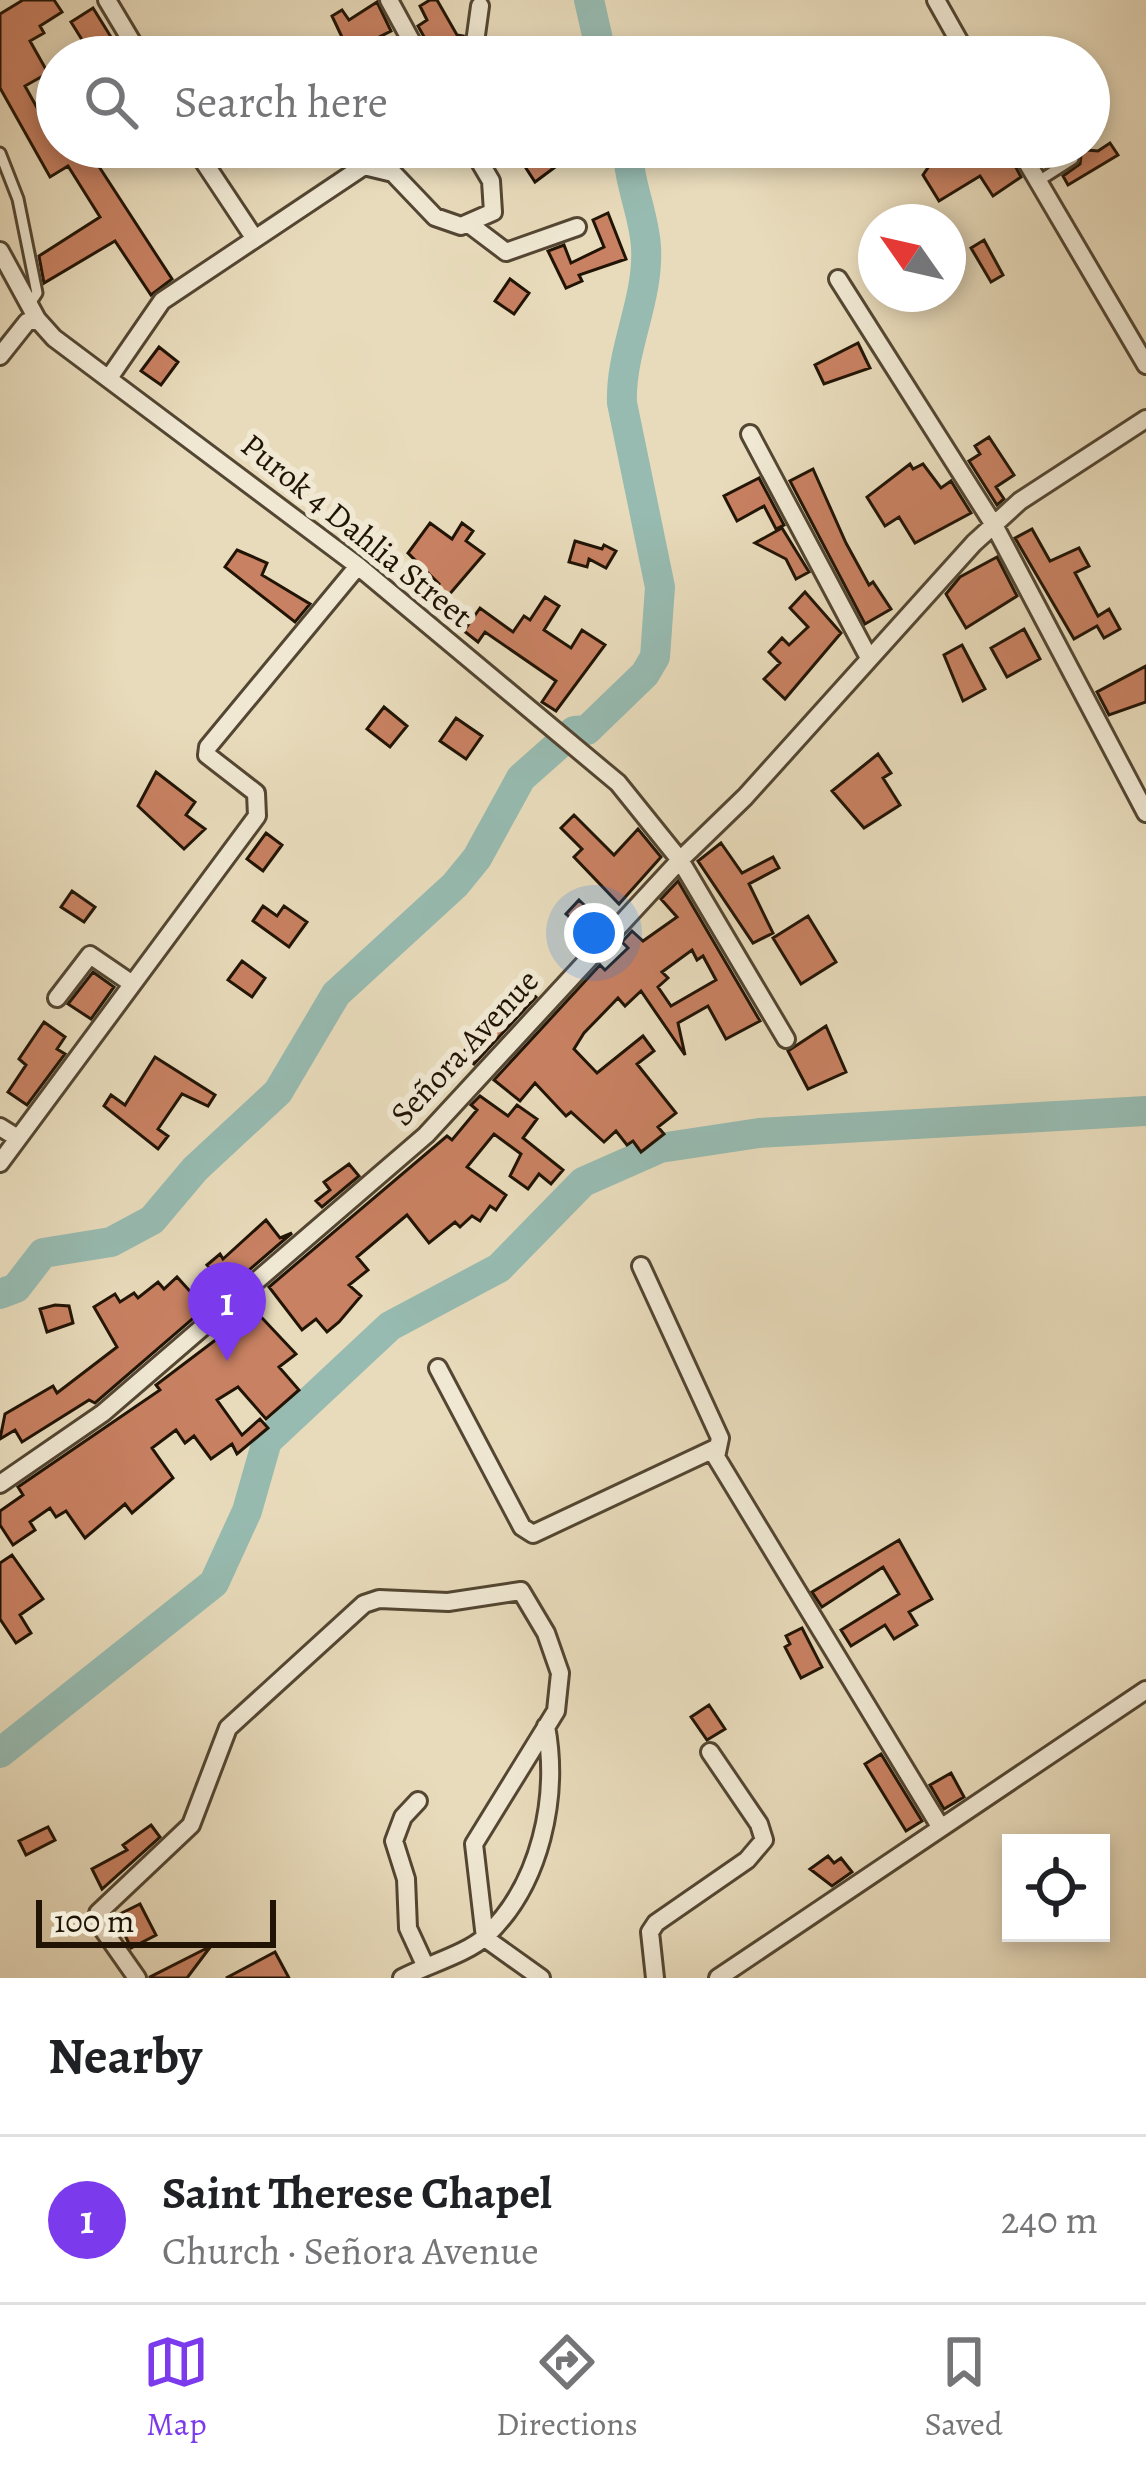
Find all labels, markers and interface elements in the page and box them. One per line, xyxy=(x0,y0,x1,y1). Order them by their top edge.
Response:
search box xyxy=(36,36,1110,168)
icon: search xyxy=(78,69,144,135)
text: Search here xyxy=(174,71,388,133)
north arrow xyxy=(858,204,966,312)
street label: Purok 4 Dahlia Street xyxy=(232,423,482,637)
your location xyxy=(564,903,624,963)
street label: Señora Avenue xyxy=(380,959,548,1135)
pin: 1 xyxy=(188,1262,266,1361)
map controls xyxy=(1002,1834,1110,1942)
button: locate xyxy=(1002,1834,1110,1942)
scale bar xyxy=(36,1894,276,1947)
text: 100 m xyxy=(54,1898,134,1943)
text: Nearby xyxy=(48,2021,202,2091)
text: Saint Therese Chapel xyxy=(162,2162,552,2224)
text: 1 xyxy=(80,2193,94,2246)
text: 240 m xyxy=(1001,2193,1098,2246)
text: Church · Señora Avenue xyxy=(162,2224,539,2277)
tab: Map xyxy=(143,2329,209,2446)
tab: Directions xyxy=(496,2329,638,2446)
tab: Saved xyxy=(924,2329,1003,2446)

